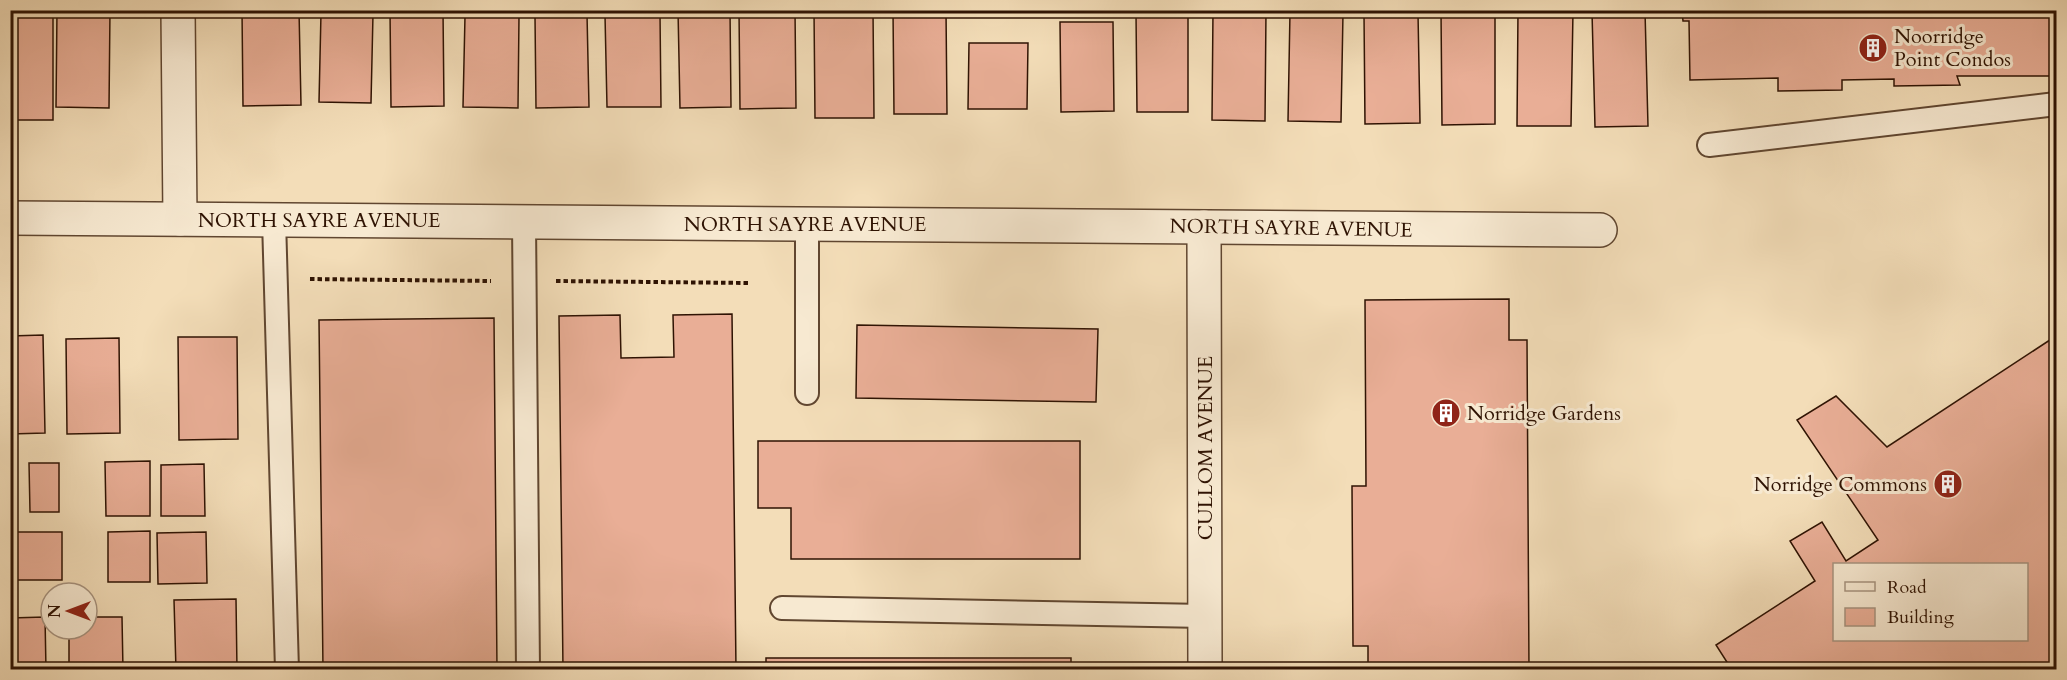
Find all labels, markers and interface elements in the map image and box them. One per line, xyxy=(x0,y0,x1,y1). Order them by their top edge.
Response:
place label: Noorridge Point Condos xyxy=(1894,23,2011,73)
building icon: Noorridge Point Condos xyxy=(1857,32,1889,64)
street label: NORTH SAYRE AVENUE xyxy=(198,207,440,234)
street label: NORTH SAYRE AVENUE xyxy=(684,211,926,238)
street label: NORTH SAYRE AVENUE xyxy=(1169,212,1413,244)
street label: CULLOM AVENUE xyxy=(1192,356,1219,540)
building icon: Norridge Gardens xyxy=(1430,397,1462,429)
place label: Norridge Gardens xyxy=(1467,400,1621,427)
building icon: Norridge Commons xyxy=(1932,468,1964,500)
place label: Norridge Commons xyxy=(1754,471,1927,498)
legend xyxy=(1833,563,2028,641)
text: Road xyxy=(1887,575,1927,600)
north arrow xyxy=(39,581,99,641)
text: N xyxy=(44,604,66,618)
text: Building xyxy=(1887,605,1955,630)

